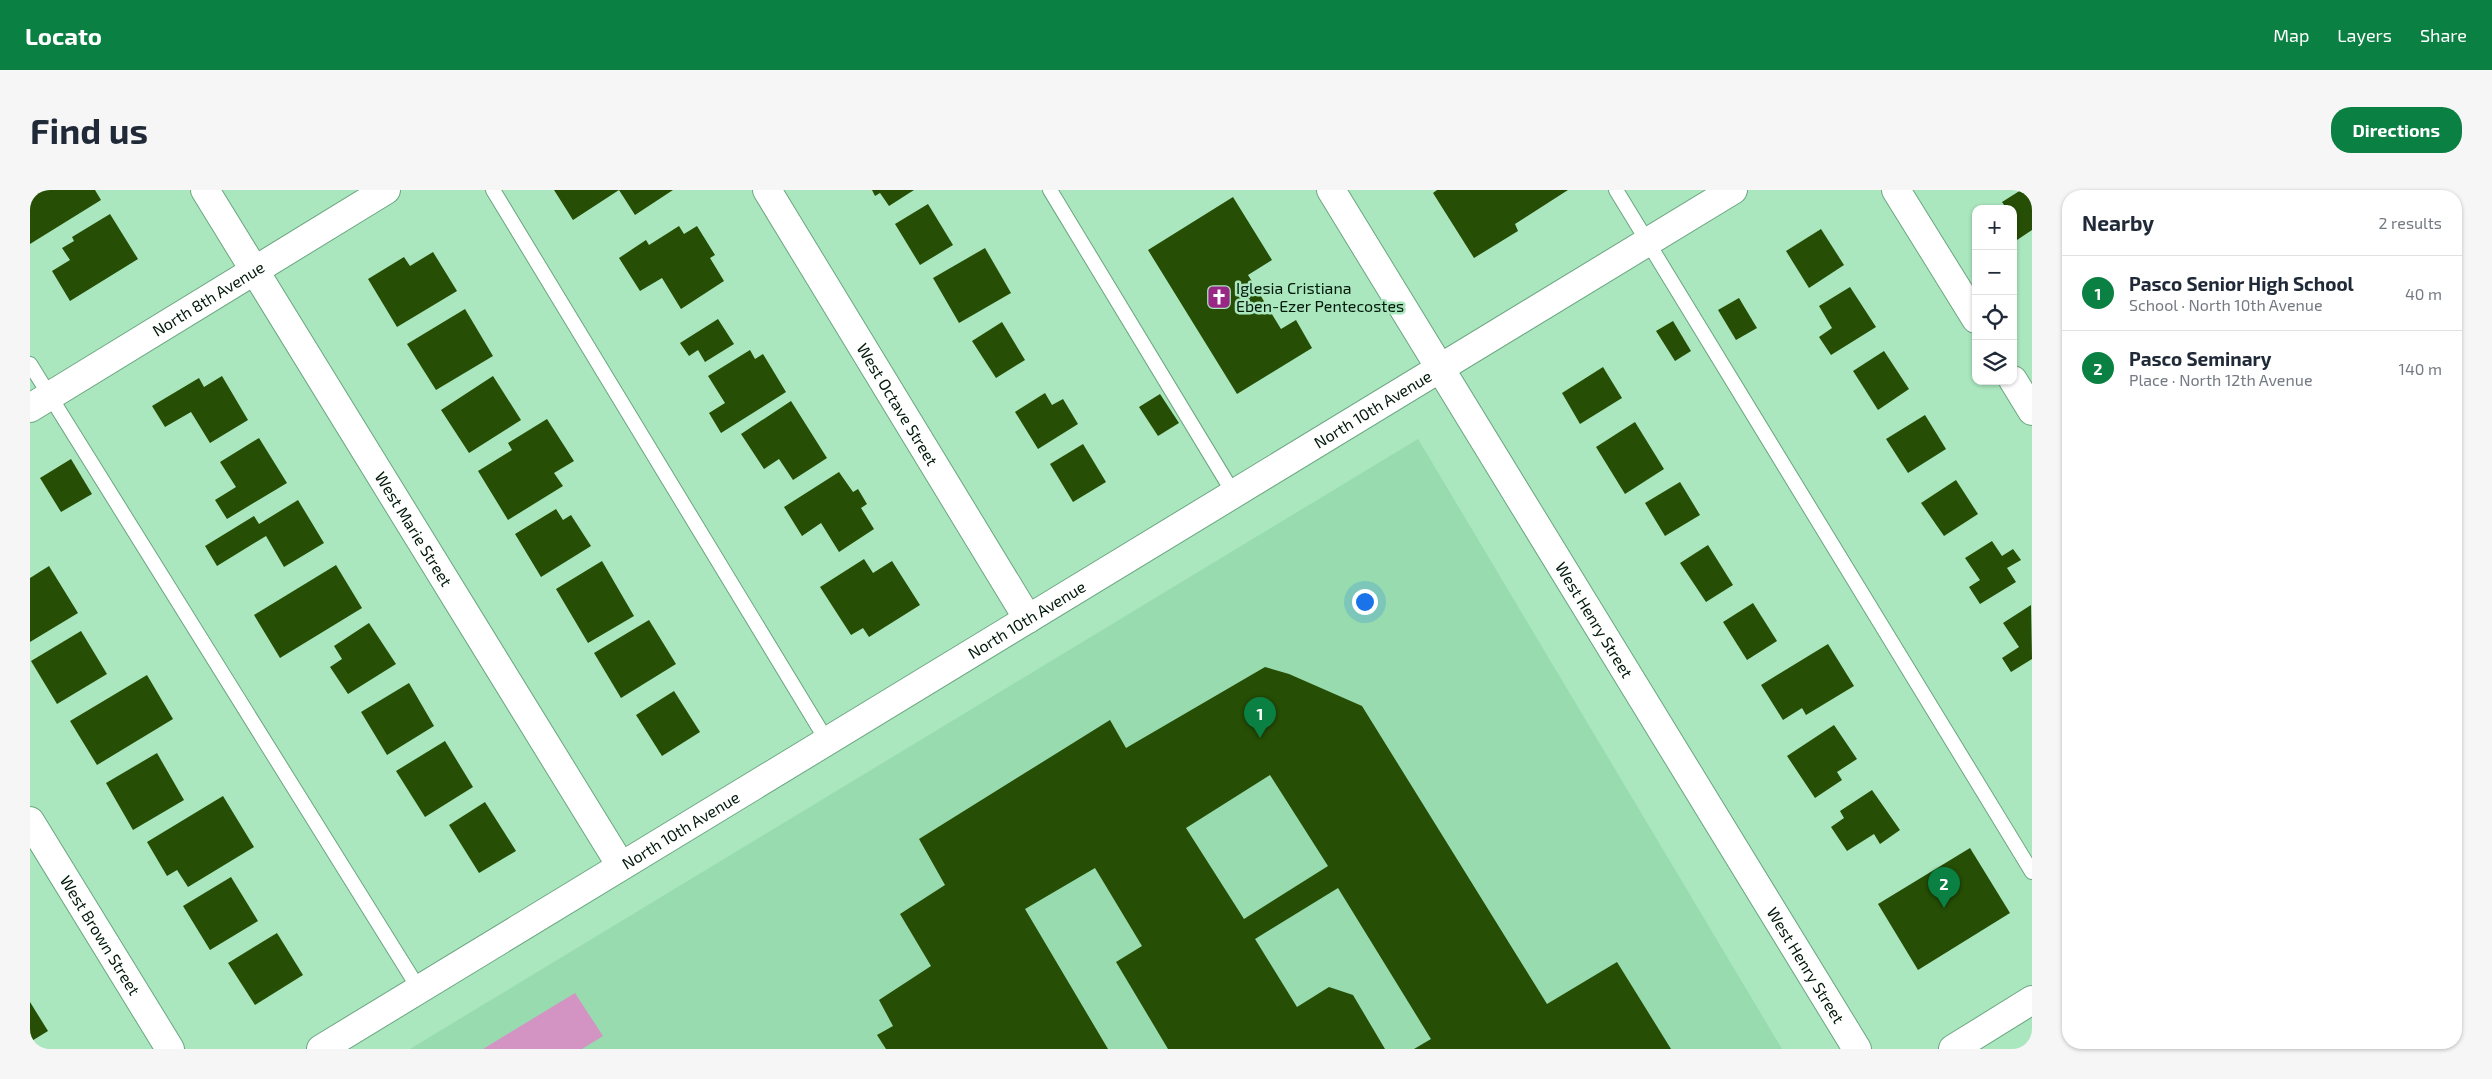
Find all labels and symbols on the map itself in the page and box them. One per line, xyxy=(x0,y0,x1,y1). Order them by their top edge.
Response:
street label: North 8th Avenue xyxy=(149,257,267,340)
place label: Iglesia Cristiana Eben-Ezer Pentecostes xyxy=(1236,278,1404,315)
church icon: Iglesia Cristiana Eben-Ezer Pentecostes xyxy=(1206,284,1232,310)
street label: West Octave Street xyxy=(853,340,942,469)
street label: North 10th Avenue xyxy=(1310,366,1435,452)
street label: West Marie Street xyxy=(372,468,456,590)
street label: West Henry Street xyxy=(1552,558,1637,681)
street label: North 10th Avenue xyxy=(964,576,1089,662)
your location xyxy=(1352,589,1378,615)
pin: 1 xyxy=(1244,697,1276,738)
street label: North 10th Avenue xyxy=(618,787,743,873)
pin: 2 xyxy=(1928,867,1960,908)
street label: West Brown Street xyxy=(57,872,145,998)
street label: West Henry Street xyxy=(1763,903,1849,1026)

